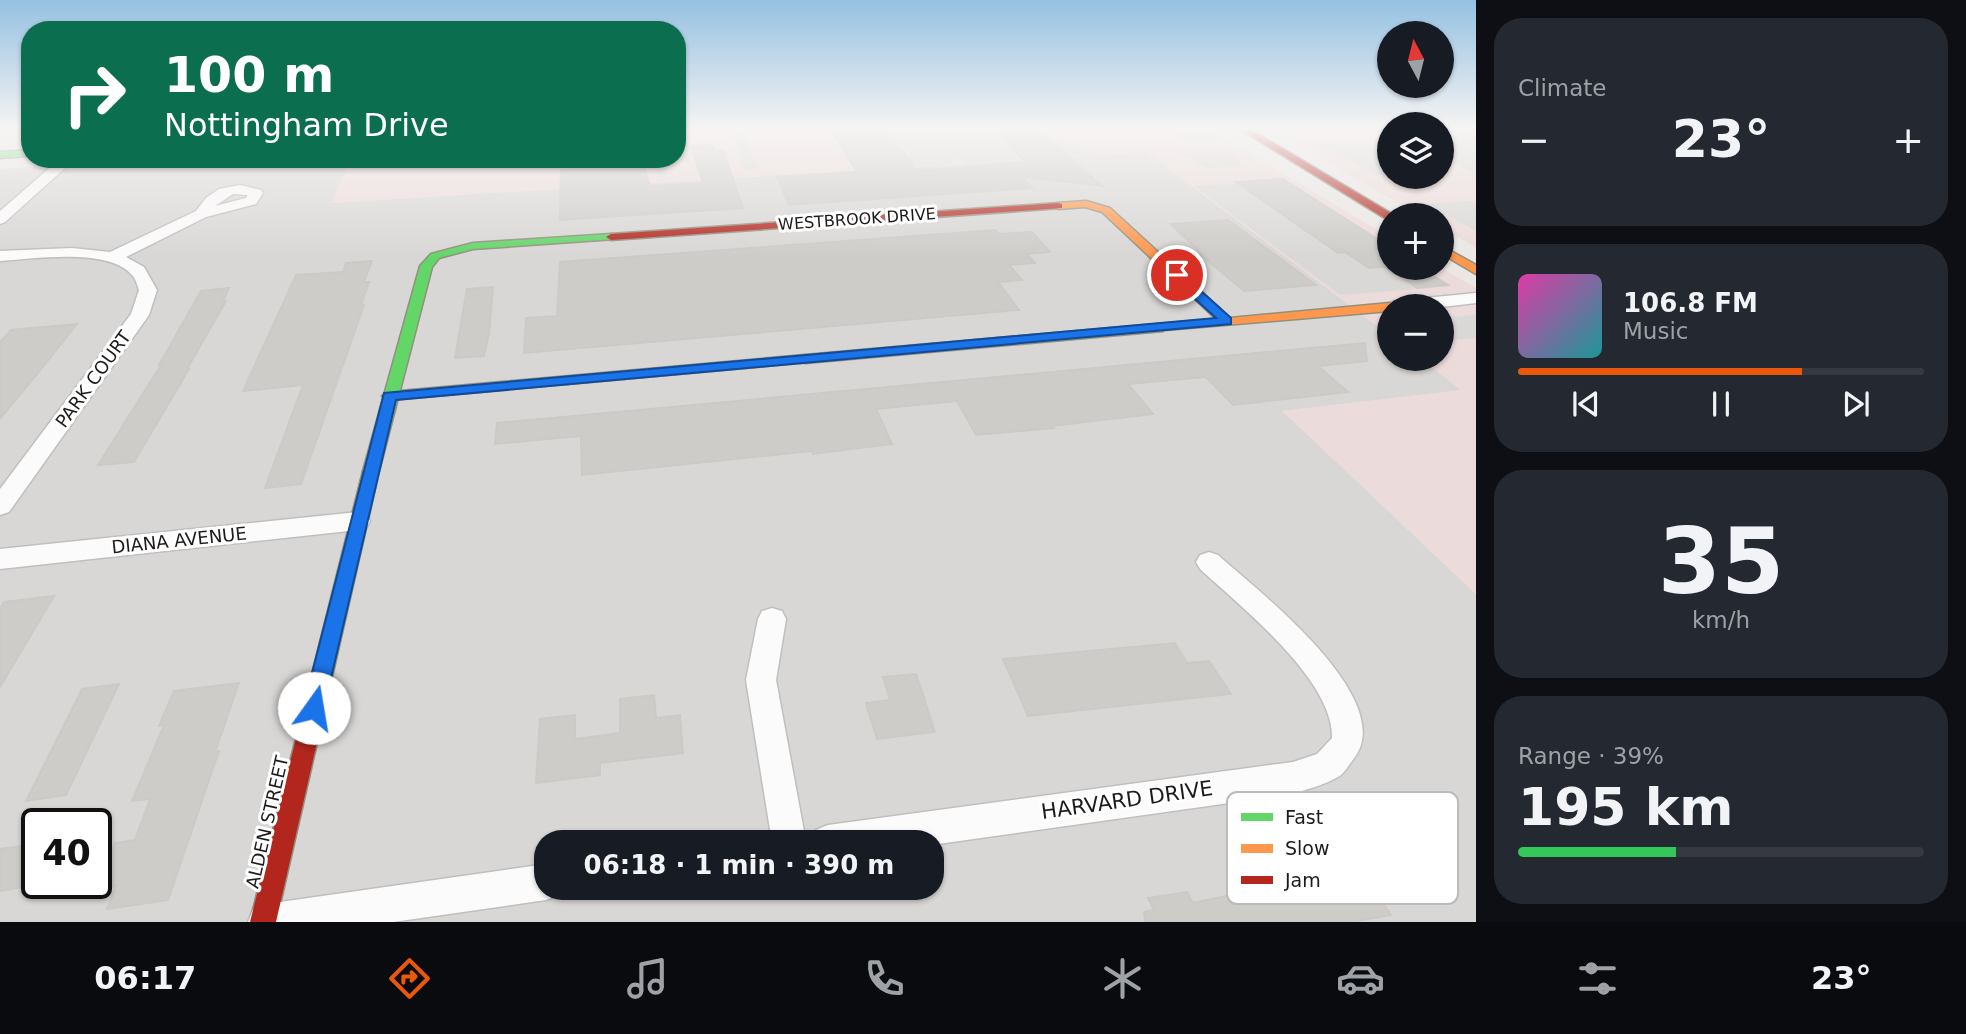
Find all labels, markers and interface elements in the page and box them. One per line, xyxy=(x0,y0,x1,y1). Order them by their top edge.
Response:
north arrow xyxy=(1377,21,1454,98)
map controls xyxy=(1377,21,1454,371)
text: 100 m xyxy=(164,47,334,104)
icon: right xyxy=(49,49,140,140)
text: Climate xyxy=(1518,75,1607,101)
text: Nottingham Drive xyxy=(164,106,449,144)
text: 23° xyxy=(1672,109,1770,169)
button: layers xyxy=(1377,112,1454,189)
text: − xyxy=(1518,118,1550,162)
text: + xyxy=(1892,118,1924,162)
button: + xyxy=(1377,203,1454,280)
street label: WESTBROOK DRIVE xyxy=(778,204,936,234)
pin xyxy=(1147,245,1207,305)
icon: arrive xyxy=(1158,256,1196,294)
text: 106.8 FM xyxy=(1623,288,1758,318)
button: − xyxy=(1377,294,1454,371)
text: Music xyxy=(1623,318,1688,344)
street label: PARK COURT xyxy=(51,326,136,431)
icon: previous xyxy=(1567,385,1605,423)
icon: pause xyxy=(1702,385,1740,423)
icon: next xyxy=(1837,385,1875,423)
text: 35 xyxy=(1658,509,1784,614)
street label: DIANA AVENUE xyxy=(110,522,248,558)
text: km/h xyxy=(1692,607,1750,633)
position arrow xyxy=(277,671,351,745)
text: Range · 39% xyxy=(1518,743,1664,769)
street label: ALDEN STREET xyxy=(242,753,293,890)
street label: HARVARD DRIVE xyxy=(1040,776,1214,824)
text: 195 km xyxy=(1518,777,1733,837)
legend xyxy=(1227,792,1458,904)
text: Fast xyxy=(1285,806,1323,828)
speed limit sign: 40 xyxy=(21,808,112,899)
text: Slow xyxy=(1285,837,1330,859)
text: 06:18 · 1 min · 390 m xyxy=(584,850,894,880)
text: Jam xyxy=(1284,869,1321,891)
icon: directions xyxy=(385,954,434,1003)
icon: music xyxy=(623,954,672,1003)
icon: phone xyxy=(860,954,909,1003)
icon: climate xyxy=(1098,954,1147,1003)
icon: car xyxy=(1336,954,1385,1003)
icon: filters xyxy=(1573,954,1622,1003)
text: 06:17 xyxy=(94,959,196,997)
text: 23° xyxy=(1811,959,1872,997)

